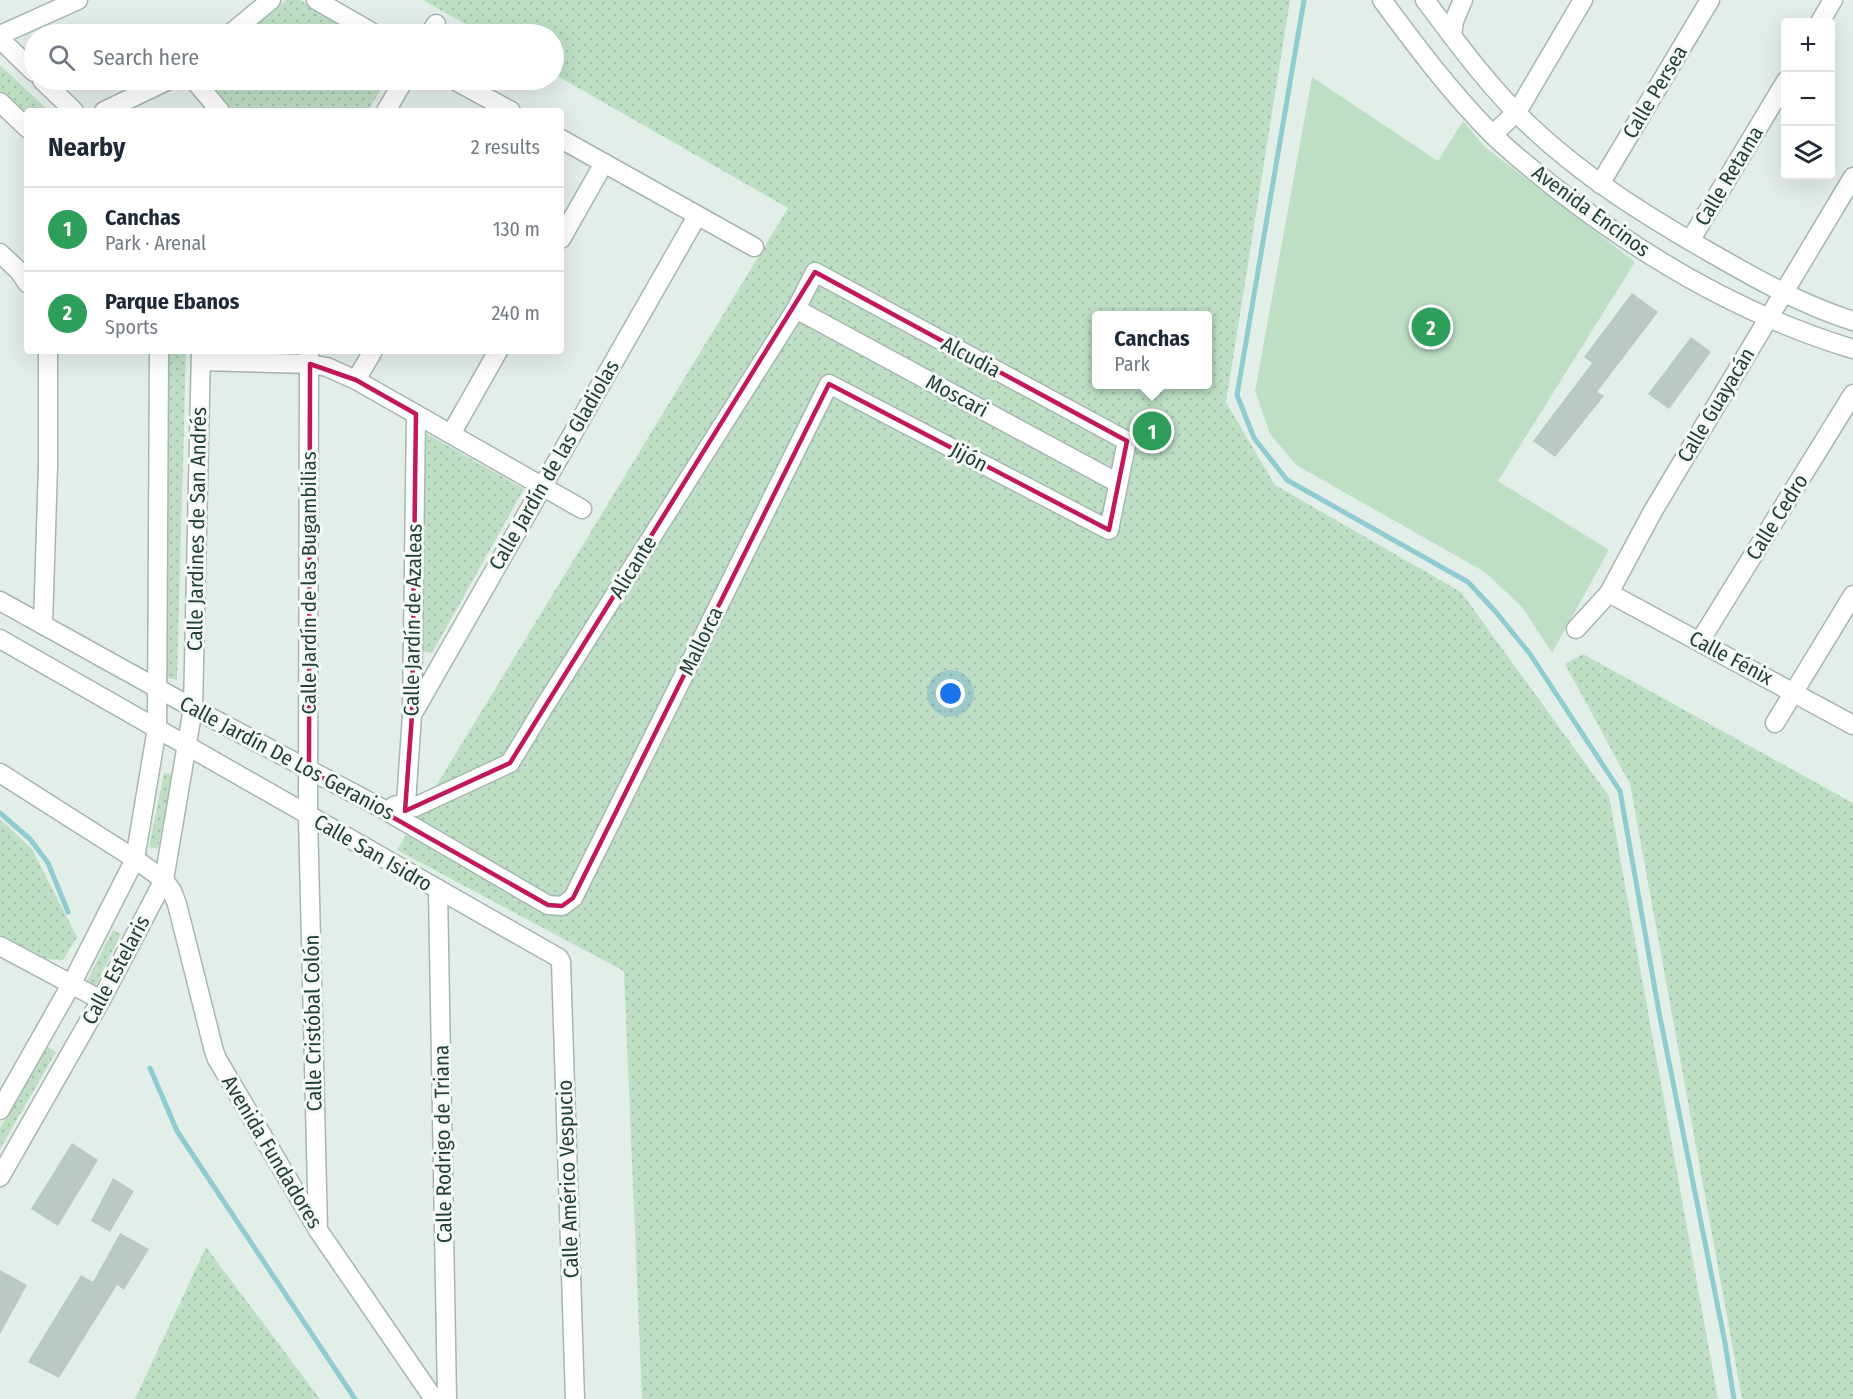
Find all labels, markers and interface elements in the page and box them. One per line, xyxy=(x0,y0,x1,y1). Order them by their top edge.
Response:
map controls xyxy=(1781,18,1835,180)
button: + xyxy=(1781,18,1835,72)
search box xyxy=(24,24,564,90)
icon: search xyxy=(45,41,78,74)
street label: Calle Persea xyxy=(1617,41,1693,143)
text: Search here xyxy=(93,44,199,71)
button: − xyxy=(1781,72,1835,126)
street label: Calle Retama xyxy=(1689,121,1769,231)
button: layers xyxy=(1781,126,1835,180)
text: Nearby xyxy=(48,132,125,163)
text: 2 results xyxy=(471,135,540,159)
street label: Avenida Encinos xyxy=(1527,159,1655,263)
text: Canchas xyxy=(105,204,180,231)
text: 1 xyxy=(63,217,72,241)
text: 130 m xyxy=(493,217,540,241)
text: Park · Arenal xyxy=(105,231,206,255)
text: Parque Ebanos xyxy=(105,288,240,315)
text: 2 xyxy=(63,301,72,325)
text: 240 m xyxy=(491,301,540,325)
pin: 2 xyxy=(1412,304,1450,350)
popup xyxy=(1092,311,1212,389)
text: Sports xyxy=(105,315,158,339)
text: Canchas xyxy=(1114,325,1190,352)
street label: Alcudia xyxy=(937,331,1005,383)
street label: Calle Guayacán xyxy=(1672,343,1760,467)
text: Park xyxy=(1114,352,1150,376)
street label: Calle Jardín de las Gladiolas xyxy=(483,355,625,575)
street label: Moscari xyxy=(921,369,993,423)
street label: Calle Jardines de San Andrés xyxy=(182,407,212,651)
pin: 1 xyxy=(1132,408,1172,454)
street label: Jijón xyxy=(946,436,992,478)
street label: Calle Jardín de las Bugambilias xyxy=(296,451,322,715)
street label: Calle Cedro xyxy=(1740,469,1814,565)
street label: Calle Jardín de Azaleas xyxy=(398,523,428,717)
street label: Alicante xyxy=(604,531,662,603)
street label: Mallorca xyxy=(673,603,729,679)
street label: Calle Fénix xyxy=(1685,625,1778,691)
your location xyxy=(936,679,965,708)
street label: Calle Jardín De Los Geranios xyxy=(175,690,399,826)
street label: Calle San Isidro xyxy=(309,809,437,897)
street label: Calle Estelaris xyxy=(76,911,156,1029)
street label: Calle Cristóbal Colón xyxy=(298,934,328,1112)
street label: Calle Rodrigo de Triana xyxy=(428,1045,458,1243)
street label: Avenida Fundadores xyxy=(216,1071,328,1233)
street label: Calle Américo Vespucio xyxy=(552,1079,584,1279)

